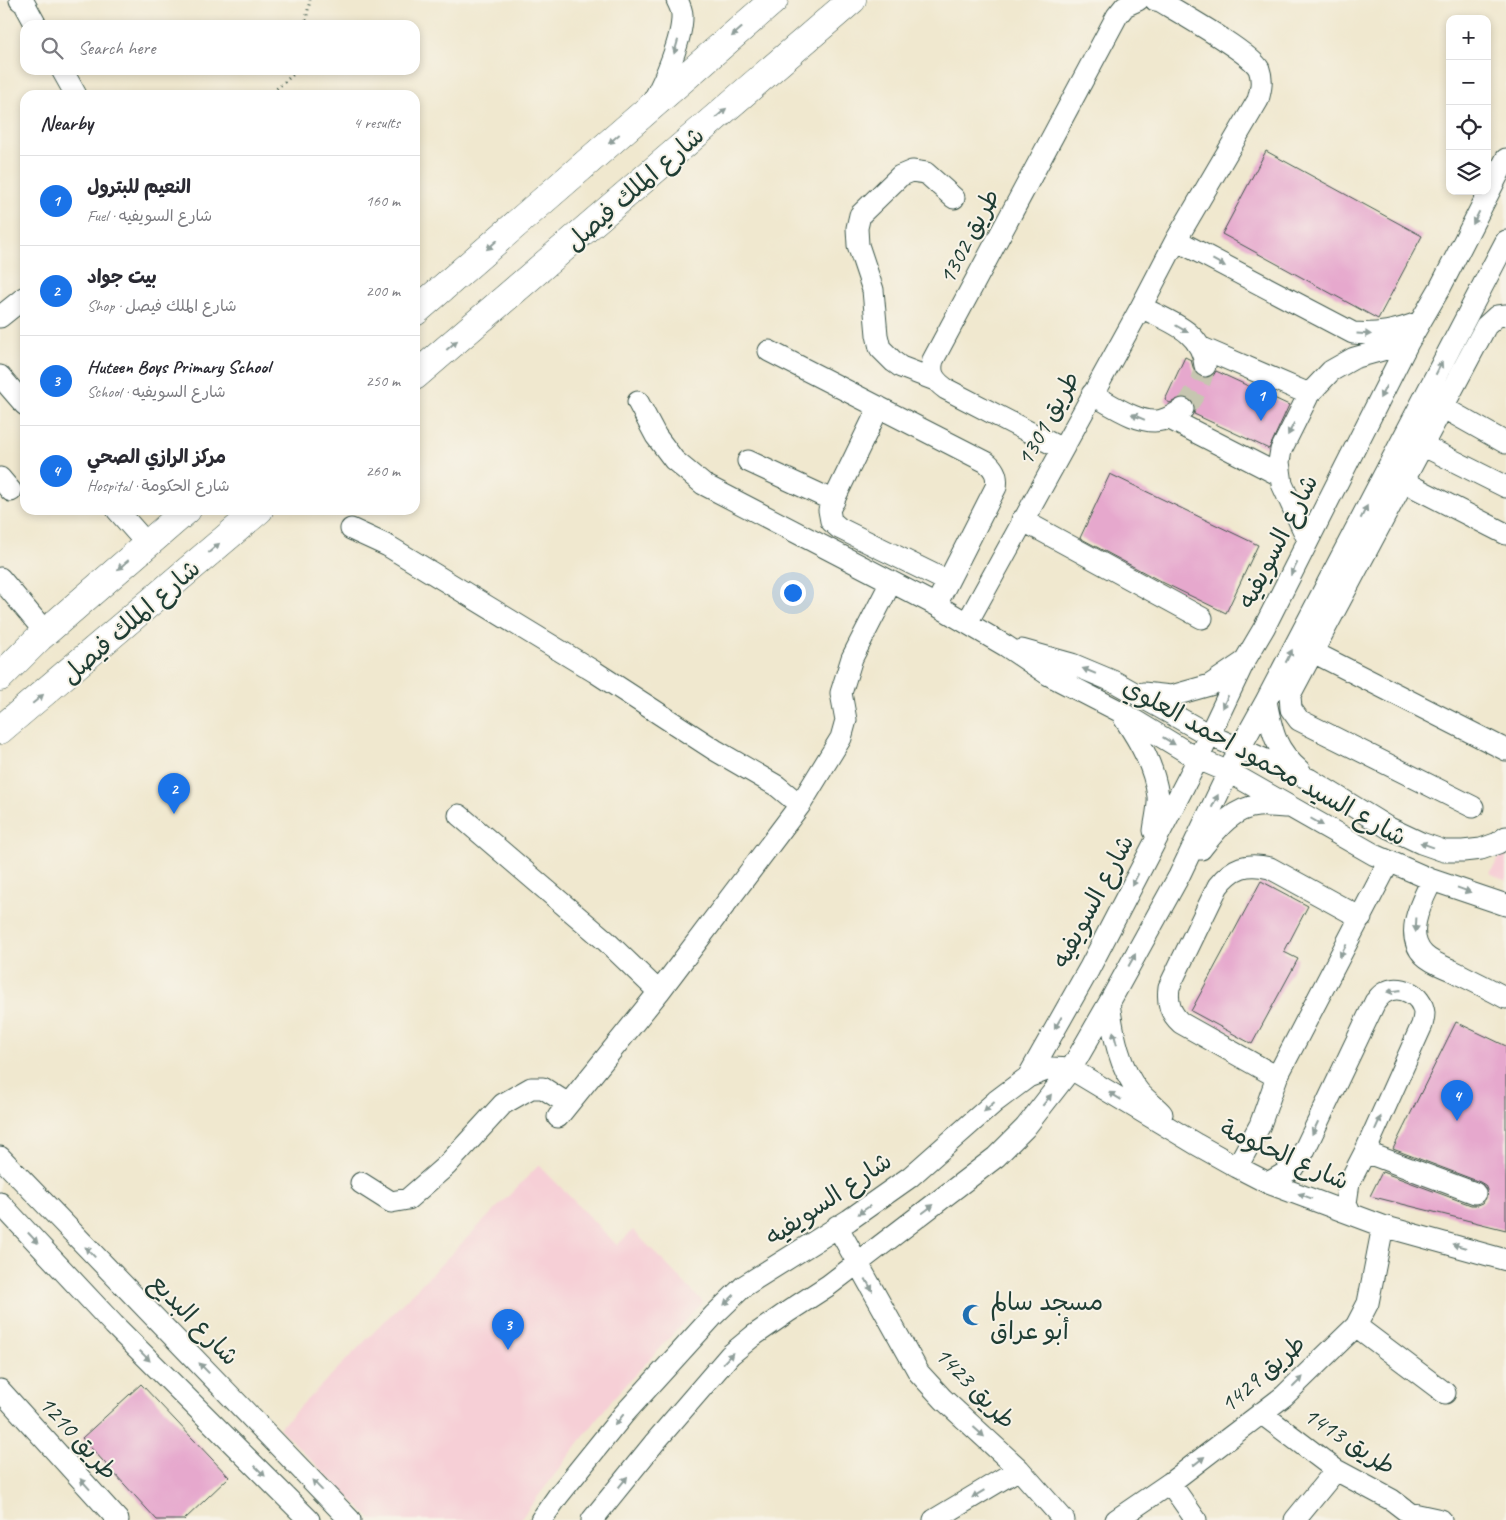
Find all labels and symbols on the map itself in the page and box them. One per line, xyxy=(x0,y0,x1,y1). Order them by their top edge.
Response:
one-way arrow xyxy=(731,26,743,37)
one-way arrow xyxy=(671,40,679,55)
one-way arrow xyxy=(715,108,727,119)
street label: شارع الملك فيصل xyxy=(558,119,712,259)
one-way arrow xyxy=(608,133,621,144)
street label: طريق 1302 xyxy=(930,183,1007,290)
one-way arrow xyxy=(1472,211,1480,225)
one-way arrow xyxy=(486,239,498,251)
one-way arrow xyxy=(1212,258,1225,267)
one-way arrow xyxy=(1175,325,1188,334)
one-way arrow xyxy=(1356,330,1372,338)
one-way arrow xyxy=(445,339,458,350)
one-way arrow xyxy=(1435,361,1443,375)
street label: طريق 1301 xyxy=(1009,365,1087,472)
pin: 1 xyxy=(1245,380,1277,421)
one-way arrow xyxy=(1379,385,1387,399)
one-way arrow xyxy=(1131,413,1145,421)
one-way arrow xyxy=(1287,422,1295,436)
street label: شارع السويفيه xyxy=(1230,469,1326,614)
one-way arrow xyxy=(1360,505,1368,519)
one-way arrow xyxy=(208,543,221,554)
street label: شارع الملك فيصل xyxy=(54,552,208,692)
one-way arrow xyxy=(118,559,130,571)
one-way arrow xyxy=(1290,561,1298,576)
your location xyxy=(780,580,806,606)
one-way arrow xyxy=(1285,649,1293,664)
one-way arrow xyxy=(1081,667,1096,675)
street label: شارع السيد محمود احمد العلوي xyxy=(1116,670,1412,855)
one-way arrow xyxy=(31,694,44,705)
one-way arrow xyxy=(1221,695,1229,709)
one-way arrow xyxy=(1162,737,1175,746)
pin: 2 xyxy=(158,773,190,814)
one-way arrow xyxy=(1211,794,1219,808)
one-way arrow xyxy=(1309,818,1324,826)
street label: شارع السويفيه xyxy=(1044,829,1142,974)
one-way arrow xyxy=(1419,841,1434,848)
one-way arrow xyxy=(1131,872,1139,887)
one-way arrow xyxy=(1457,886,1472,894)
one-way arrow xyxy=(1411,917,1419,933)
one-way arrow xyxy=(1339,944,1348,957)
one-way arrow xyxy=(1128,954,1137,967)
one-way arrow xyxy=(1385,987,1401,995)
one-way arrow xyxy=(1054,1016,1062,1030)
one-way arrow xyxy=(1111,1031,1119,1046)
pin: 4 xyxy=(1441,1080,1473,1121)
one-way arrow xyxy=(1109,1091,1122,1100)
one-way arrow xyxy=(1042,1094,1053,1107)
one-way arrow xyxy=(984,1101,996,1113)
street label: شارع الحكومة xyxy=(1215,1112,1354,1198)
one-way arrow xyxy=(1374,1116,1382,1130)
one-way arrow xyxy=(1311,1121,1319,1135)
street label: شارع السويفيه xyxy=(759,1145,899,1254)
one-way arrow xyxy=(1297,1192,1312,1200)
one-way arrow xyxy=(921,1203,934,1214)
one-way arrow xyxy=(857,1205,871,1215)
one-way arrow xyxy=(27,1232,39,1244)
one-way arrow xyxy=(1452,1242,1467,1250)
one-way arrow xyxy=(84,1246,96,1258)
street label: شارع البديع xyxy=(142,1267,246,1373)
one-way arrow xyxy=(865,1277,873,1292)
place label: مسجد سالم أبو عراق xyxy=(990,1286,1103,1347)
one-way arrow xyxy=(724,1294,736,1306)
mosque icon: مسجد سالم أبو عراق xyxy=(960,1302,986,1328)
pin: 3 xyxy=(492,1309,524,1350)
street label: طريق 1429 xyxy=(1213,1328,1312,1420)
street label: طريق 1423 xyxy=(928,1339,1023,1436)
one-way arrow xyxy=(139,1350,151,1362)
one-way arrow xyxy=(722,1352,734,1364)
one-way arrow xyxy=(198,1362,210,1374)
one-way arrow xyxy=(1292,1376,1304,1388)
street label: طريق 1210 xyxy=(32,1388,125,1487)
street label: طريق 1413 xyxy=(1297,1399,1402,1482)
one-way arrow xyxy=(614,1413,625,1426)
one-way arrow xyxy=(972,1426,984,1438)
one-way arrow xyxy=(1192,1456,1205,1467)
one-way arrow xyxy=(254,1465,266,1477)
one-way arrow xyxy=(617,1476,628,1489)
one-way arrow xyxy=(79,1478,91,1490)
one-way arrow xyxy=(311,1479,323,1491)
one-way arrow xyxy=(971,1489,984,1498)

